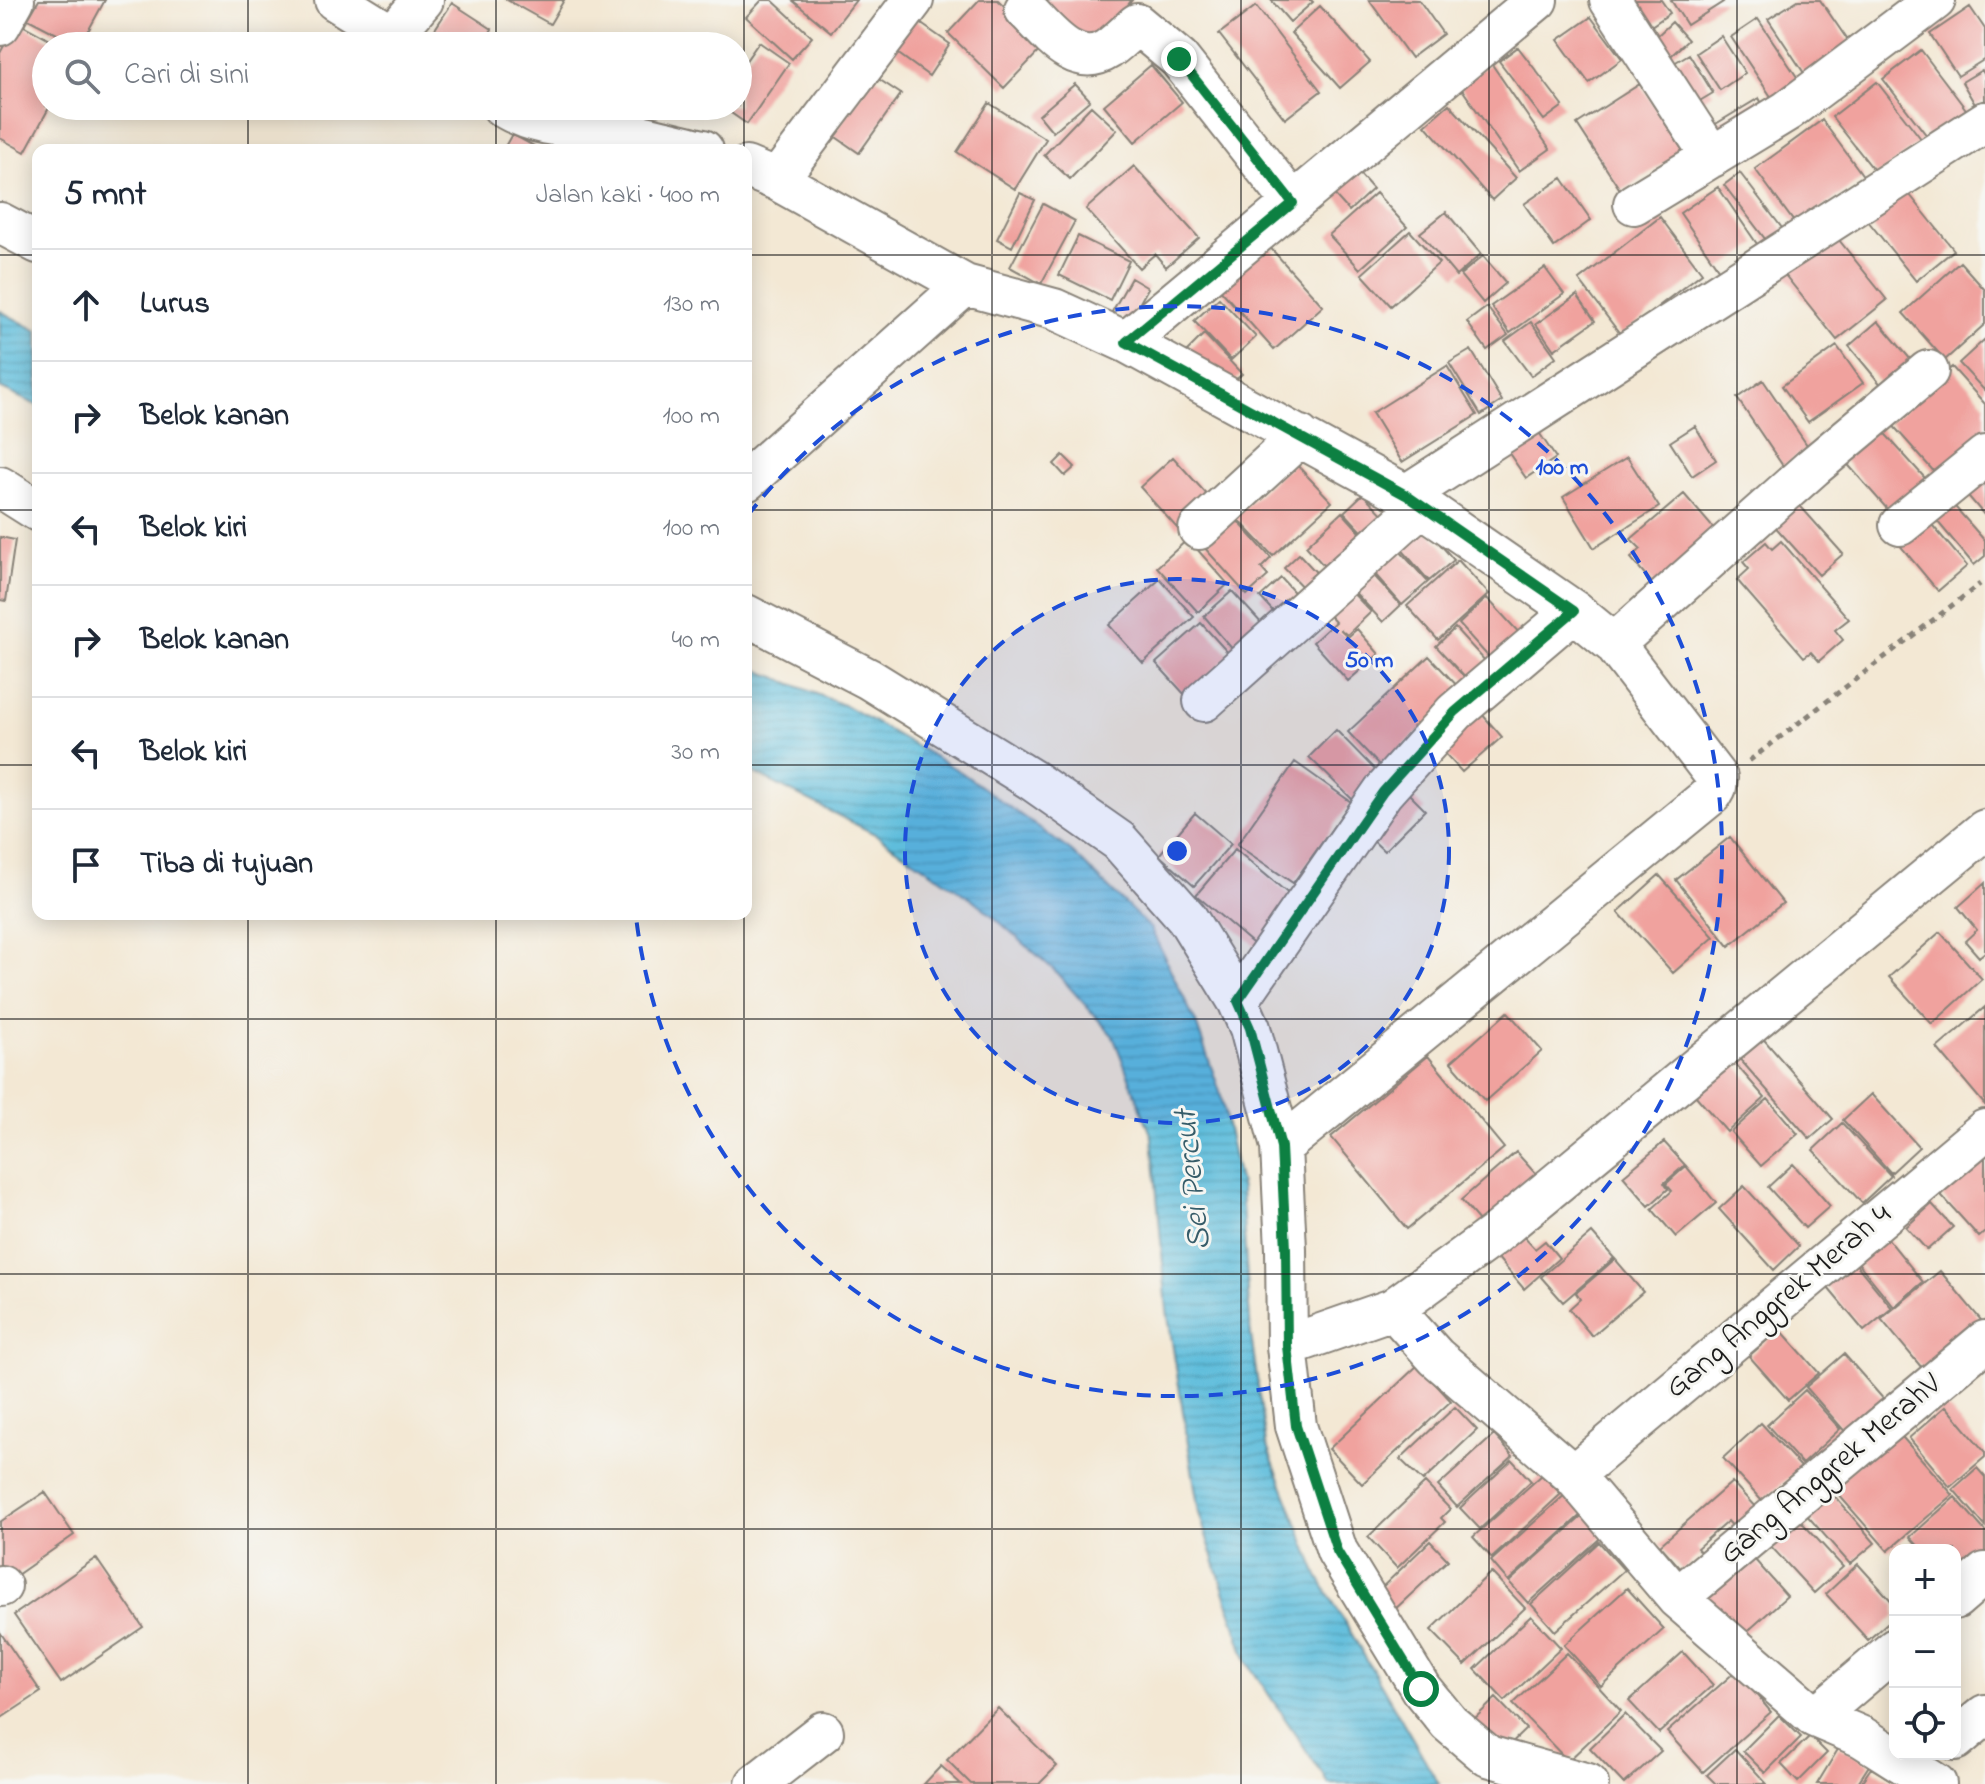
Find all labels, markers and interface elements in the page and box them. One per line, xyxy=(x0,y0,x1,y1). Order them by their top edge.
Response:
search box xyxy=(32,32,752,120)
route end xyxy=(1161,41,1197,77)
icon: search xyxy=(60,54,104,98)
text: Cari di sini xyxy=(124,54,250,98)
text: 5 mnt xyxy=(64,171,147,221)
text: Jalan kaki · 400 m xyxy=(536,177,720,215)
icon: ahead xyxy=(64,283,108,327)
text: Lurus xyxy=(140,283,210,327)
text: 130 m xyxy=(663,286,720,324)
icon: right xyxy=(64,395,108,439)
text: Belok kanan xyxy=(140,395,289,439)
text: 100 m xyxy=(663,398,720,436)
text: 100 m xyxy=(1536,451,1589,486)
icon: left xyxy=(64,507,108,551)
text: Belok kiri xyxy=(140,507,247,551)
text: 100 m xyxy=(663,510,720,548)
icon: right xyxy=(64,619,108,663)
text: Belok kanan xyxy=(140,619,289,663)
text: 40 m xyxy=(671,622,720,660)
text: 50 m xyxy=(1345,644,1394,679)
icon: left xyxy=(64,731,108,775)
text: Belok kiri xyxy=(140,731,247,775)
text: 30 m xyxy=(671,734,720,772)
centre of rings xyxy=(1163,837,1191,865)
icon: arrive xyxy=(64,843,108,887)
text: Tiba di tujuan xyxy=(140,843,313,887)
water label: Sei Percut xyxy=(1161,1104,1226,1253)
street label: Gang Anggrek Merah 4 xyxy=(1655,1193,1903,1411)
street label: Gang Anggrek MerahV xyxy=(1710,1362,1953,1577)
map controls xyxy=(1889,1544,1961,1760)
button: + xyxy=(1889,1544,1961,1616)
button: − xyxy=(1889,1616,1961,1688)
route start xyxy=(1403,1671,1439,1707)
button: locate xyxy=(1889,1688,1961,1760)

